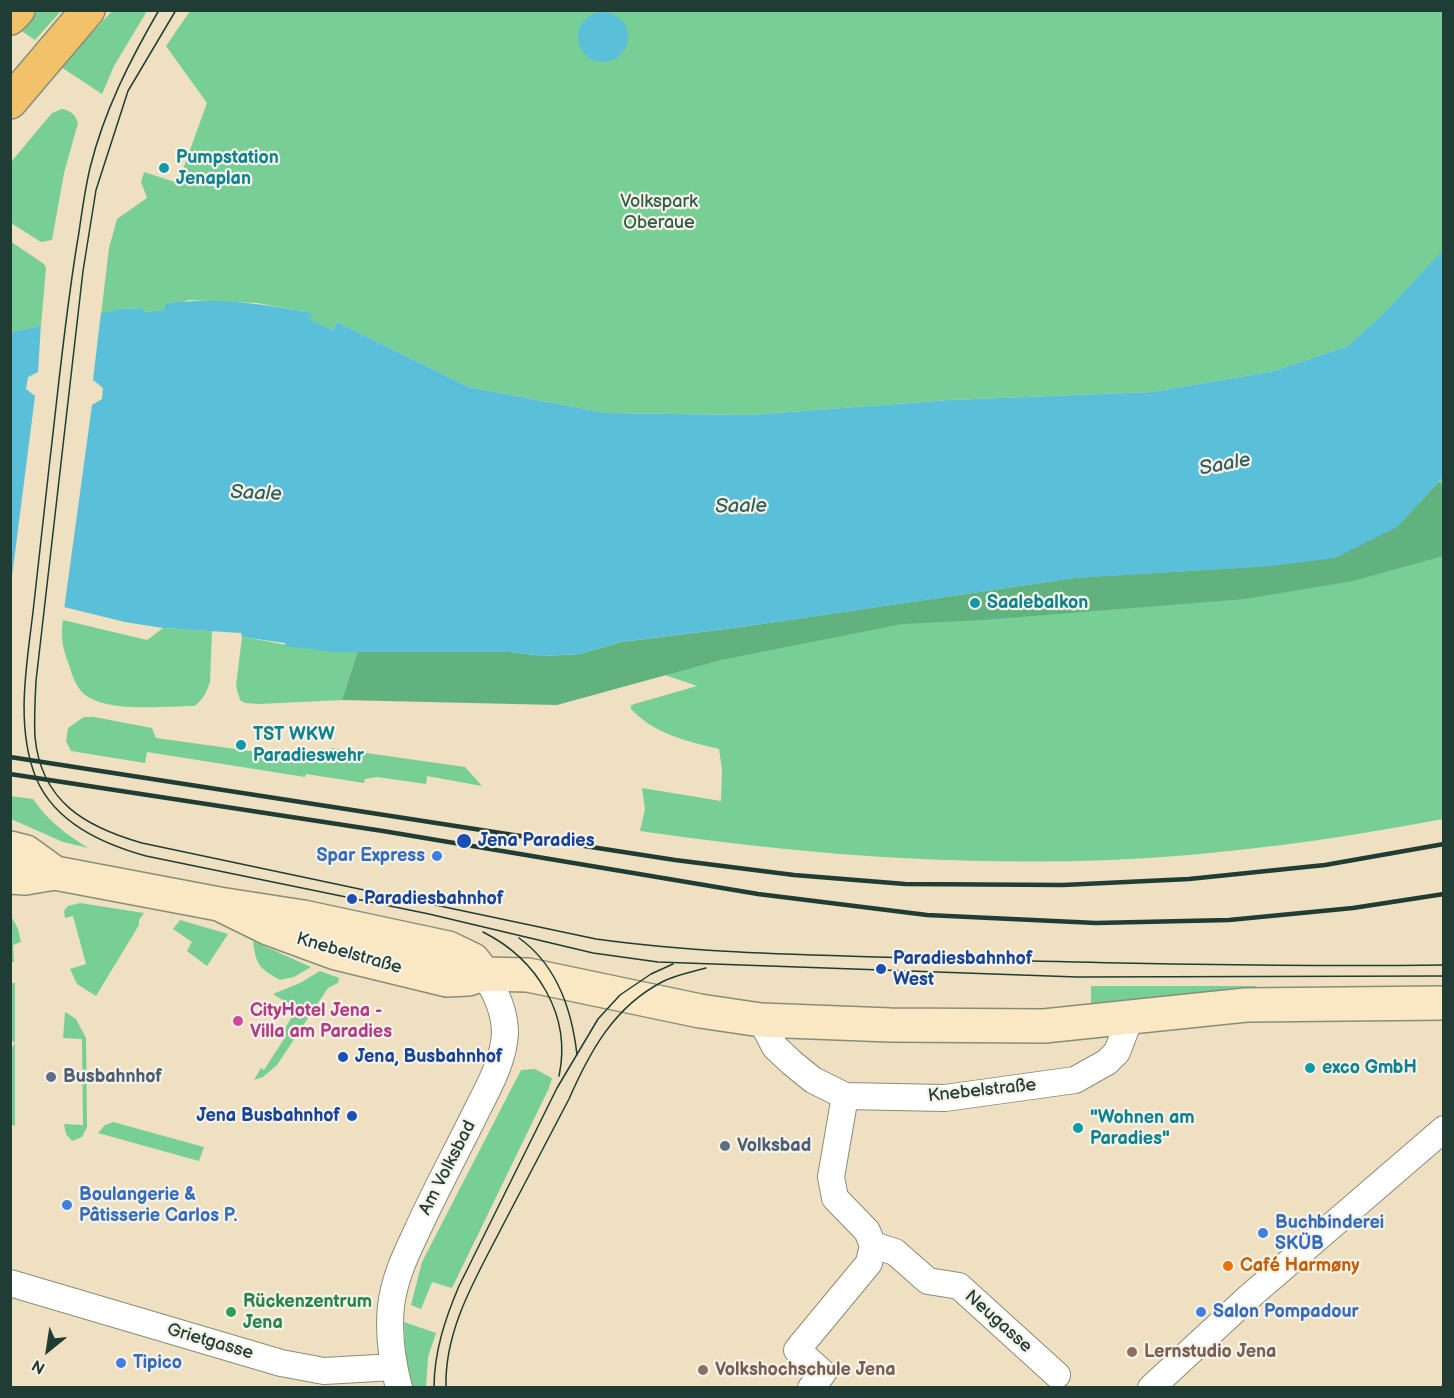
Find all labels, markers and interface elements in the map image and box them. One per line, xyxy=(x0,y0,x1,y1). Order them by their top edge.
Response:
place label: Pumpstation Jenaplan xyxy=(176,147,279,190)
marker: Pumpstation Jenaplan xyxy=(157,161,171,175)
park label: Volkspark Oberaue xyxy=(620,191,698,234)
water label: Saale xyxy=(1197,448,1253,482)
water label: Saale xyxy=(230,481,282,507)
water label: Saale xyxy=(715,495,767,519)
place label: Saalebalkon xyxy=(987,592,1088,614)
marker: Saalebalkon xyxy=(968,596,982,610)
place label: TST WKW Paradieswehr xyxy=(253,724,364,766)
marker: TST WKW Paradieswehr xyxy=(234,738,248,752)
place label: Jena Paradies xyxy=(478,830,595,852)
marker: Jena Paradies xyxy=(455,832,473,850)
place label: Spar Express xyxy=(317,845,425,867)
marker: Spar Express xyxy=(430,849,444,863)
place label: Paradiesbahnhof xyxy=(364,888,503,910)
marker: Paradiesbahnhof xyxy=(345,892,359,906)
street label: Knebelstraße xyxy=(294,929,404,979)
place label: Paradiesbahnhof West xyxy=(893,948,1032,990)
marker: Paradiesbahnhof West xyxy=(874,962,888,976)
place label: CityHotel Jena - Villa am Paradies xyxy=(250,1000,392,1042)
marker: CityHotel Jena - Villa am Paradies xyxy=(231,1014,245,1028)
place label: Jena, Busbahnhof xyxy=(355,1046,503,1068)
marker: Jena, Busbahnhof xyxy=(336,1050,350,1064)
place label: exco GmbH xyxy=(1322,1057,1417,1079)
marker: exco GmbH xyxy=(1303,1061,1317,1075)
place label: Busbahnhof xyxy=(63,1066,162,1088)
marker: Busbahnhof xyxy=(44,1070,58,1084)
street label: Knebelstraße xyxy=(927,1075,1037,1107)
place label: Jena Busbahnhof xyxy=(196,1105,340,1127)
place label: "Wohnen am Paradies" xyxy=(1090,1107,1195,1150)
marker: Jena Busbahnhof xyxy=(345,1109,359,1123)
street label: Am Volksbad xyxy=(415,1117,481,1219)
marker: "Wohnen am Paradies" xyxy=(1071,1121,1085,1135)
place label: Volksbad xyxy=(737,1135,811,1157)
marker: Volksbad xyxy=(718,1139,732,1153)
place label: Boulangerie & Pâtisserie Carlos P. xyxy=(79,1184,237,1226)
marker: Boulangerie & Pâtisserie Carlos P. xyxy=(60,1198,74,1212)
place label: Buchbinderei SKÜB xyxy=(1275,1212,1384,1254)
marker: Buchbinderei SKÜB xyxy=(1256,1226,1270,1240)
place label: Café Harmøny xyxy=(1240,1255,1360,1277)
marker: Café Harmøny xyxy=(1221,1259,1235,1273)
street label: Neugasse xyxy=(960,1286,1036,1358)
place label: Rückenzentrum Jena xyxy=(243,1291,372,1334)
place label: Salon Pompadour xyxy=(1213,1301,1359,1323)
marker: Rückenzentrum Jena xyxy=(224,1305,238,1319)
marker: Salon Pompadour xyxy=(1194,1305,1208,1319)
street label: Grietgasse xyxy=(164,1319,256,1365)
north arrow xyxy=(18,1320,78,1380)
place label: Lernstudio Jena xyxy=(1144,1341,1276,1363)
marker: Lernstudio Jena xyxy=(1125,1345,1139,1359)
place label: Tipico xyxy=(133,1352,182,1374)
text: N xyxy=(29,1355,49,1377)
marker: Tipico xyxy=(114,1356,128,1370)
place label: Volkshochschule Jena xyxy=(715,1359,896,1381)
marker: Volkshochschule Jena xyxy=(696,1363,710,1377)

